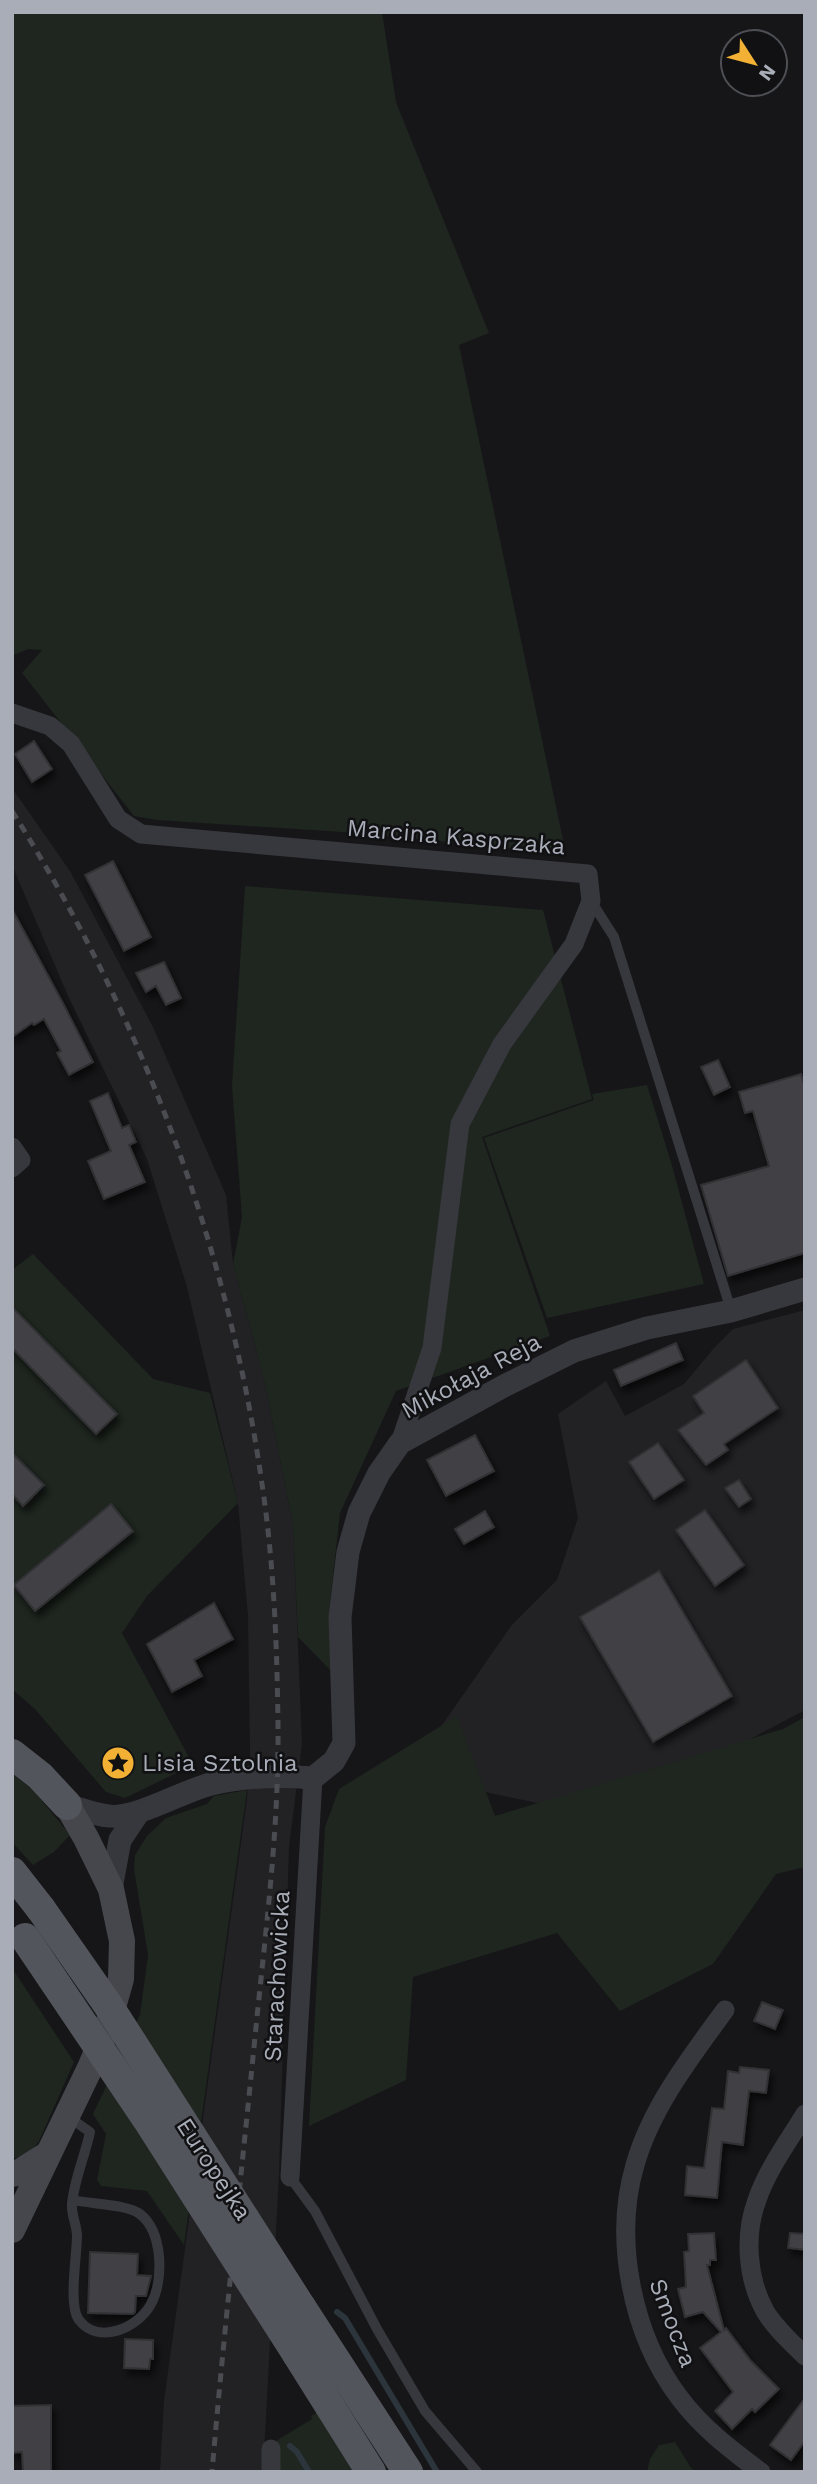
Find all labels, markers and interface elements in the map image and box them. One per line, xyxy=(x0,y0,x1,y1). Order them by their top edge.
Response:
north arrow xyxy=(719,28,789,98)
text: N xyxy=(754,60,781,85)
street label: Marcina Kasprzaka xyxy=(346,814,566,860)
street label: Mikołaja Reja xyxy=(396,1328,546,1424)
place icon: Lisia Sztolnia xyxy=(99,1744,137,1782)
place label: Lisia Sztolnia xyxy=(142,1749,298,1777)
street label: Starachowicka xyxy=(259,1890,295,2062)
street label: Europejka xyxy=(171,2113,257,2225)
street label: Smocza xyxy=(643,2275,703,2371)

